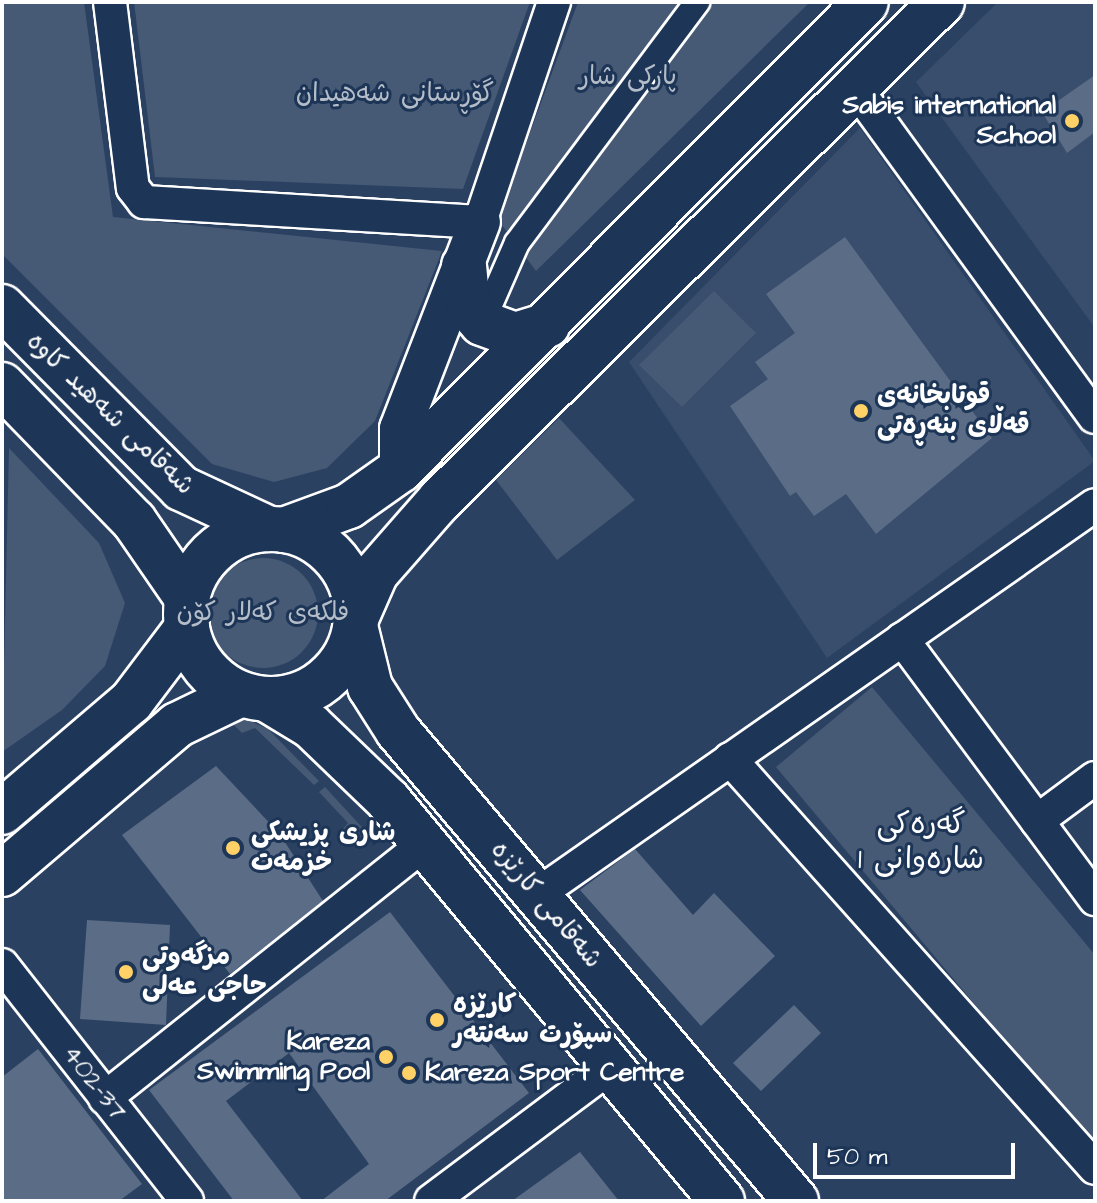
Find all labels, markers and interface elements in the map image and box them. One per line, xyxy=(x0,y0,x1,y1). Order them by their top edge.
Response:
park label: پارکی شار xyxy=(579,61,677,93)
park label: گۆڕستانی شەهیدان xyxy=(296,78,494,110)
place label: Sabis international School xyxy=(843,90,1056,152)
marker: Sabis international School xyxy=(1063,112,1081,130)
street label: شەقامی شەهید کاوە xyxy=(20,326,200,502)
place label: قوتابخانەی قەڵای بنەڕەتی xyxy=(877,380,1030,442)
marker: قوتابخانەی قەڵای بنەڕەتی xyxy=(852,402,870,420)
park label: فلکەی کەلار کۆن xyxy=(177,597,349,629)
district label: گەرەکی شارەوانی 1 xyxy=(858,806,984,876)
place label: شاری پزیشکی خزمەت xyxy=(251,817,395,878)
street label: شەقامی کارێزە xyxy=(484,835,608,975)
marker: شاری پزیشکی خزمەت xyxy=(222,837,244,859)
place label: مزگەوتی حاجی عەلی xyxy=(142,941,267,1002)
marker: مزگەوتی حاجی عەلی xyxy=(117,963,135,981)
place label: کارێزە سپۆرت سەنتەر xyxy=(453,989,612,1050)
marker: کارێزە سپۆرت سەنتەر xyxy=(428,1011,446,1029)
place label: Kareza Swimming Pool xyxy=(197,1026,370,1088)
street label: 402-37 xyxy=(55,1039,133,1127)
marker: Kareza Swimming Pool xyxy=(377,1048,395,1066)
place label: Kareza Sport Centre xyxy=(425,1057,684,1089)
marker: Kareza Sport Centre xyxy=(400,1064,418,1082)
scale bar xyxy=(817,1127,1019,1177)
text: 50 m xyxy=(827,1140,887,1174)

